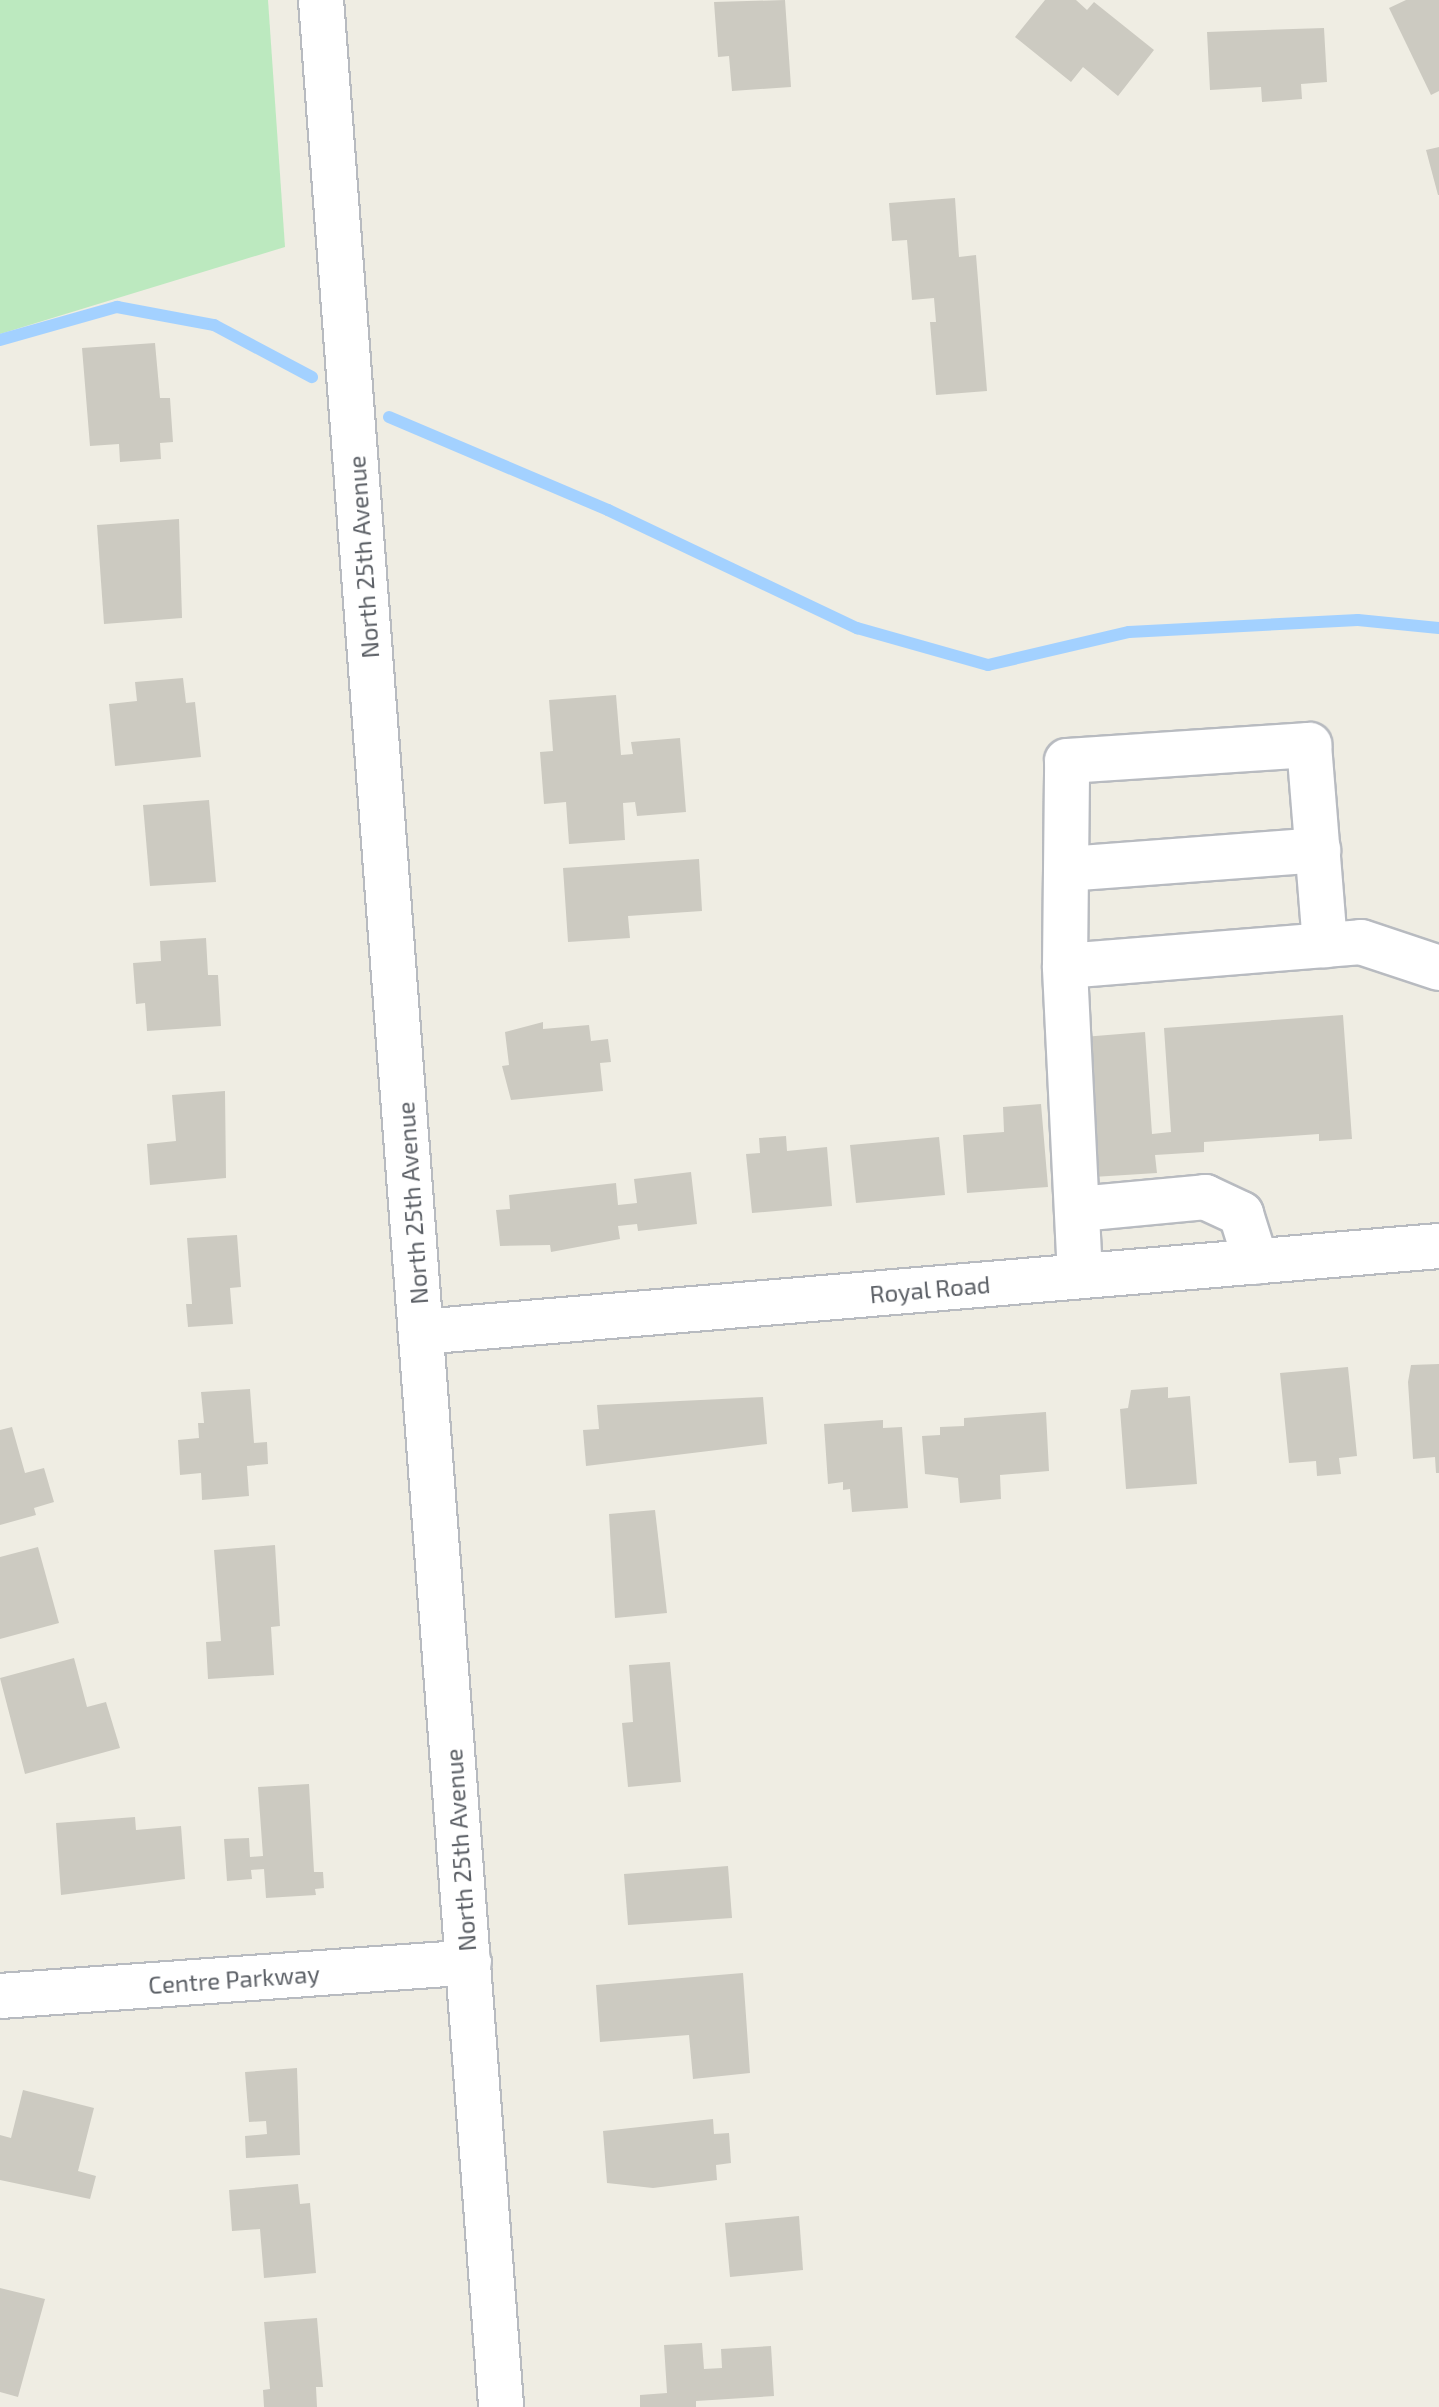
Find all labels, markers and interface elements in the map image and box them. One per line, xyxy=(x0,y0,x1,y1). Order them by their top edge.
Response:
street label: North 25th Avenue xyxy=(342,454,384,660)
street label: North 25th Avenue xyxy=(391,1100,433,1306)
street label: Royal Road xyxy=(868,1269,992,1309)
street label: North 25th Avenue xyxy=(439,1747,481,1953)
street label: Centre Parkway xyxy=(147,1959,321,1999)

